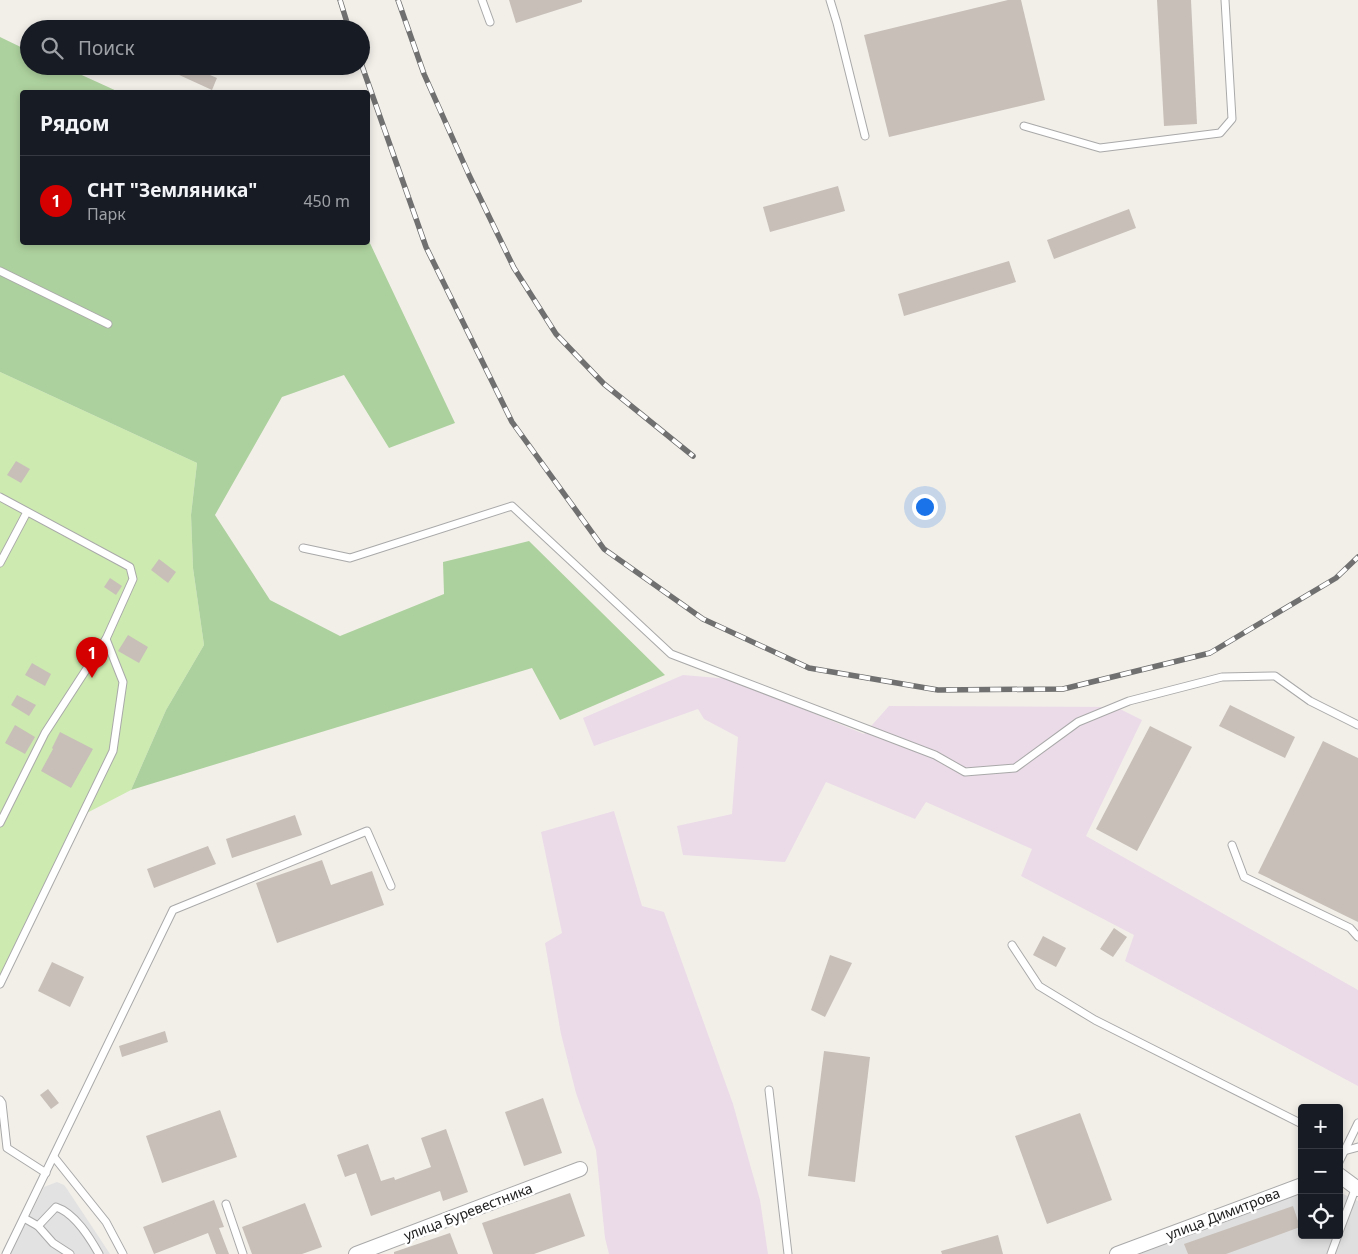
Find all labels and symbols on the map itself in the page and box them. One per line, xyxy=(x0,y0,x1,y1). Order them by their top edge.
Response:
your location xyxy=(912,494,938,520)
pin: 1 xyxy=(76,637,108,678)
street label: улица Буревестника xyxy=(401,1178,535,1245)
street label: улица Димитрова xyxy=(1163,1183,1283,1244)

